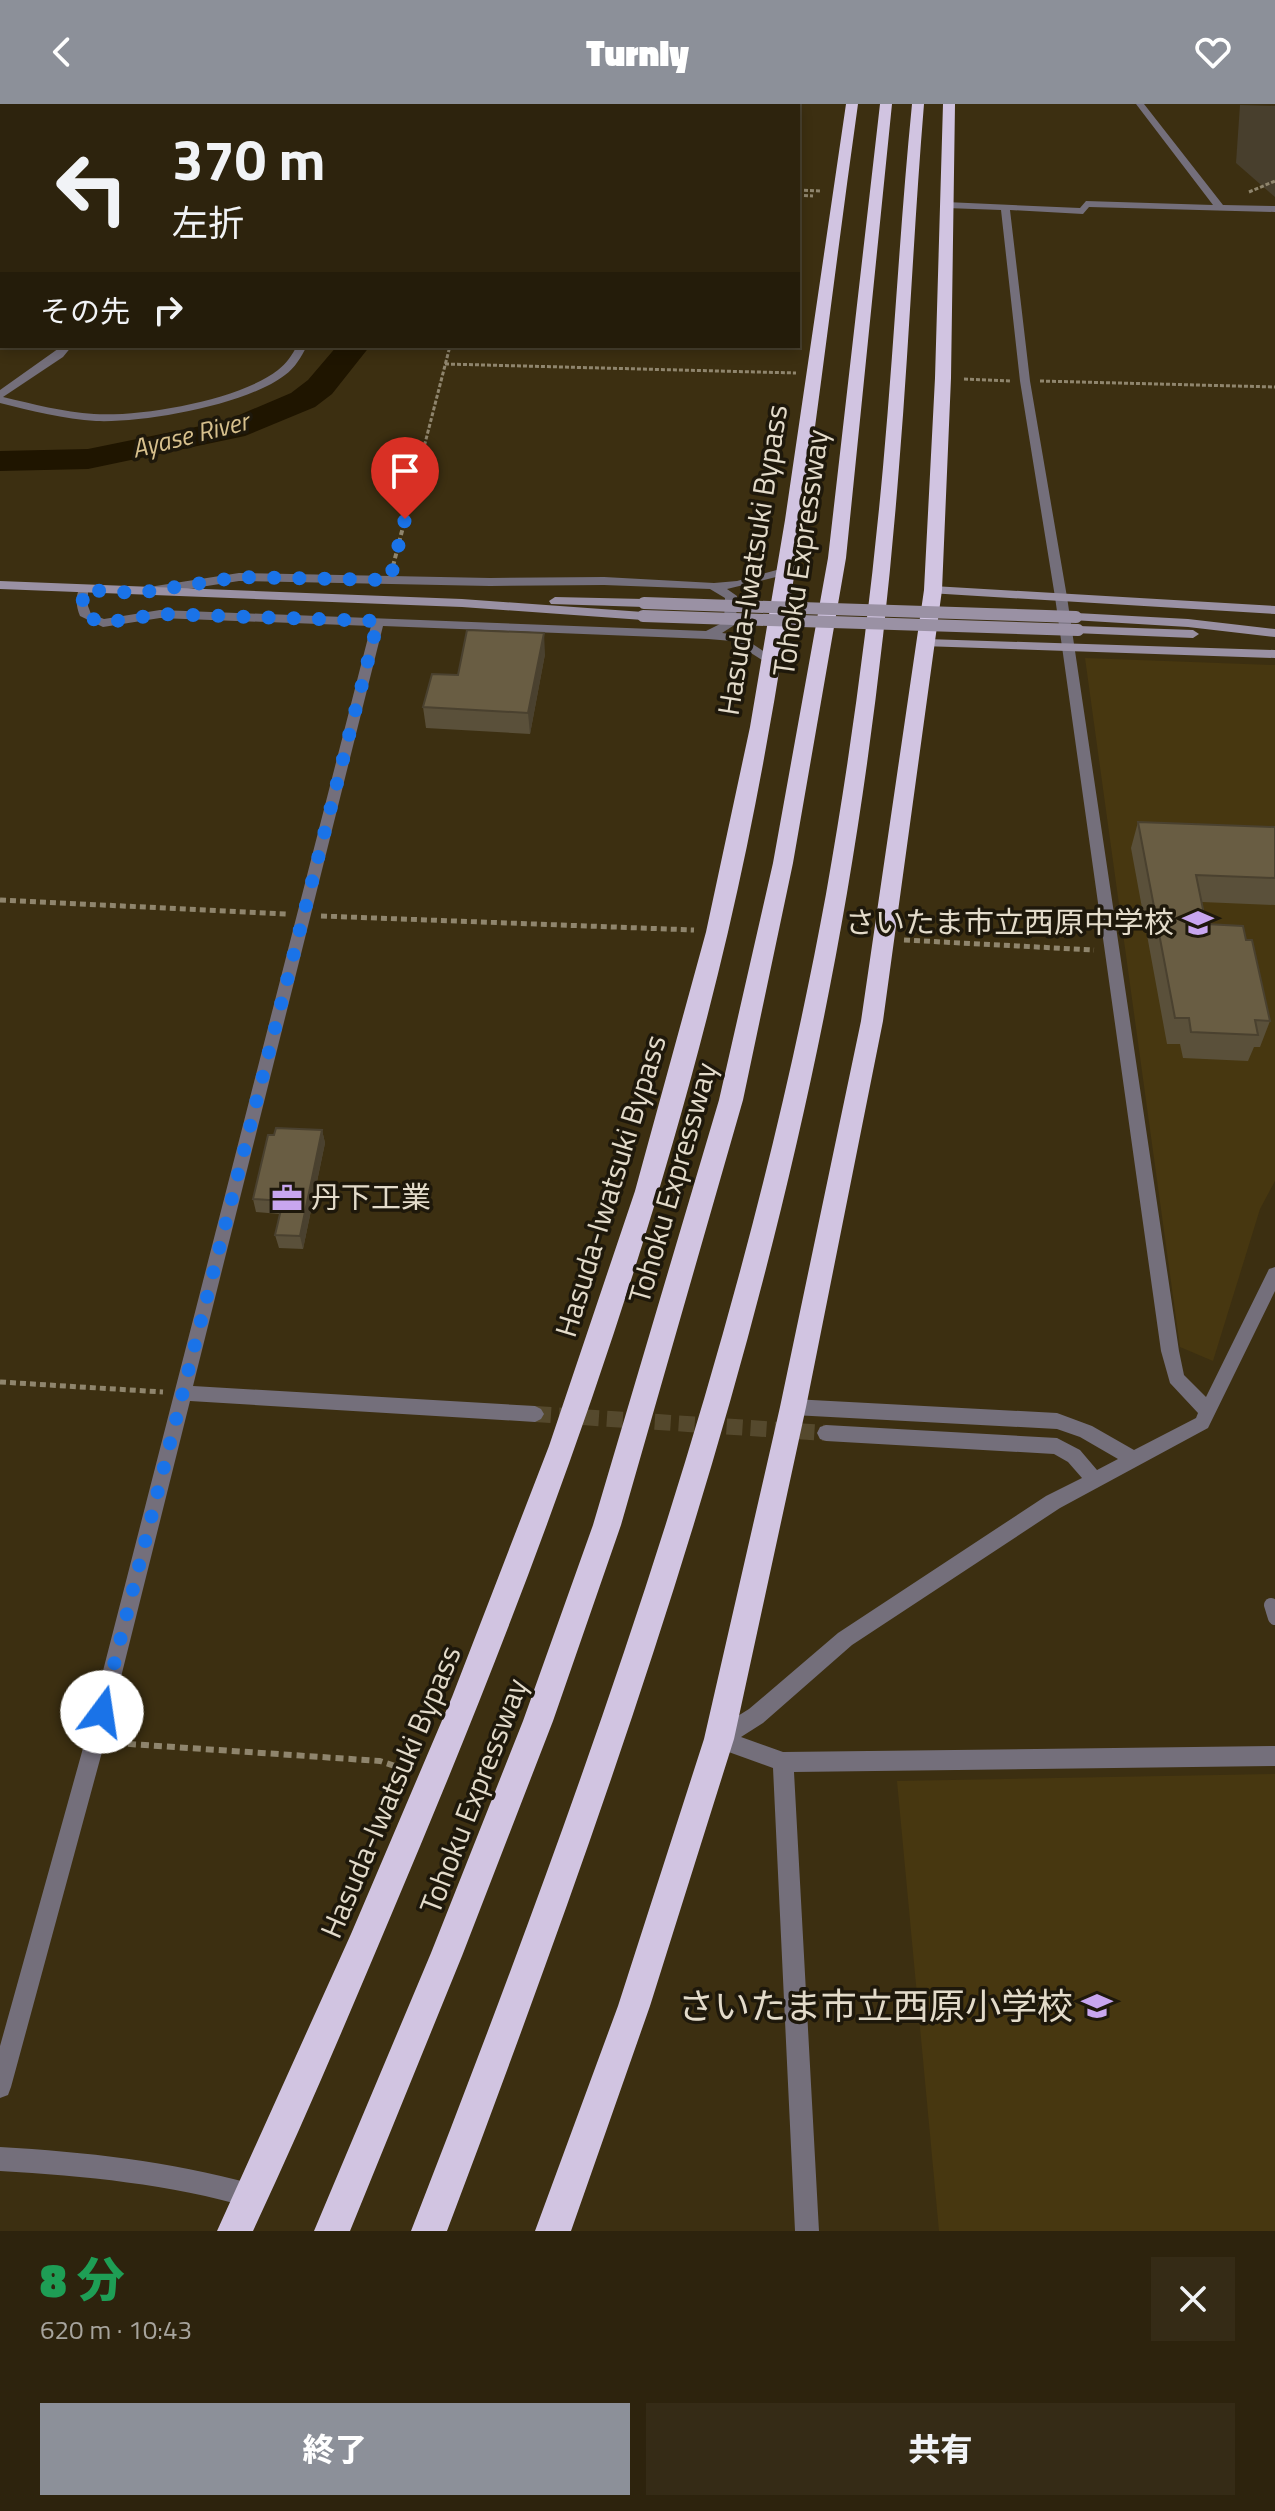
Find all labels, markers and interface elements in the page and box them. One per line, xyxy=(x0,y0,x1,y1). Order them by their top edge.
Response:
text: Turnly xyxy=(586,25,689,80)
icon: back xyxy=(40,30,84,74)
icon: heart xyxy=(1191,30,1235,74)
text: 370 m xyxy=(172,117,325,202)
icon: left xyxy=(40,136,144,240)
text: 左折 xyxy=(172,195,244,250)
text: その先 xyxy=(40,288,130,334)
icon: right xyxy=(146,288,190,332)
water label: Ayase River xyxy=(127,401,255,468)
street label: Hasuda-Iwatsuki Bypass xyxy=(705,401,799,718)
street label: Tohoku Expressway xyxy=(760,426,840,679)
pin xyxy=(371,437,439,519)
icon: arrive xyxy=(383,449,427,493)
place label: さいたま市立西原中学校 xyxy=(845,899,1174,945)
school or university icon: さいたま市立西原中学校 xyxy=(1181,906,1215,940)
street label: Hasuda-Iwatsuki Bypass xyxy=(542,1029,678,1343)
street label: Tohoku Expressway xyxy=(616,1057,728,1309)
place label: 丹下工業 xyxy=(311,1174,431,1220)
office icon: 丹下工業 xyxy=(270,1181,304,1215)
street label: Hasuda-Iwatsuki Bypass xyxy=(308,1638,473,1945)
position arrow xyxy=(60,1670,144,1754)
street label: Tohoku Expressway xyxy=(407,1671,539,1920)
place label: さいたま市立西原小学校 xyxy=(678,1978,1073,2033)
school or university icon: さいたま市立西原小学校 xyxy=(1080,1989,1114,2023)
text: 8 分 xyxy=(40,2243,125,2316)
button: close xyxy=(1151,2257,1235,2341)
text: 620 m · 10:43 xyxy=(40,2310,192,2349)
button: 終了 xyxy=(40,2403,630,2495)
button: 共有 xyxy=(646,2403,1235,2495)

